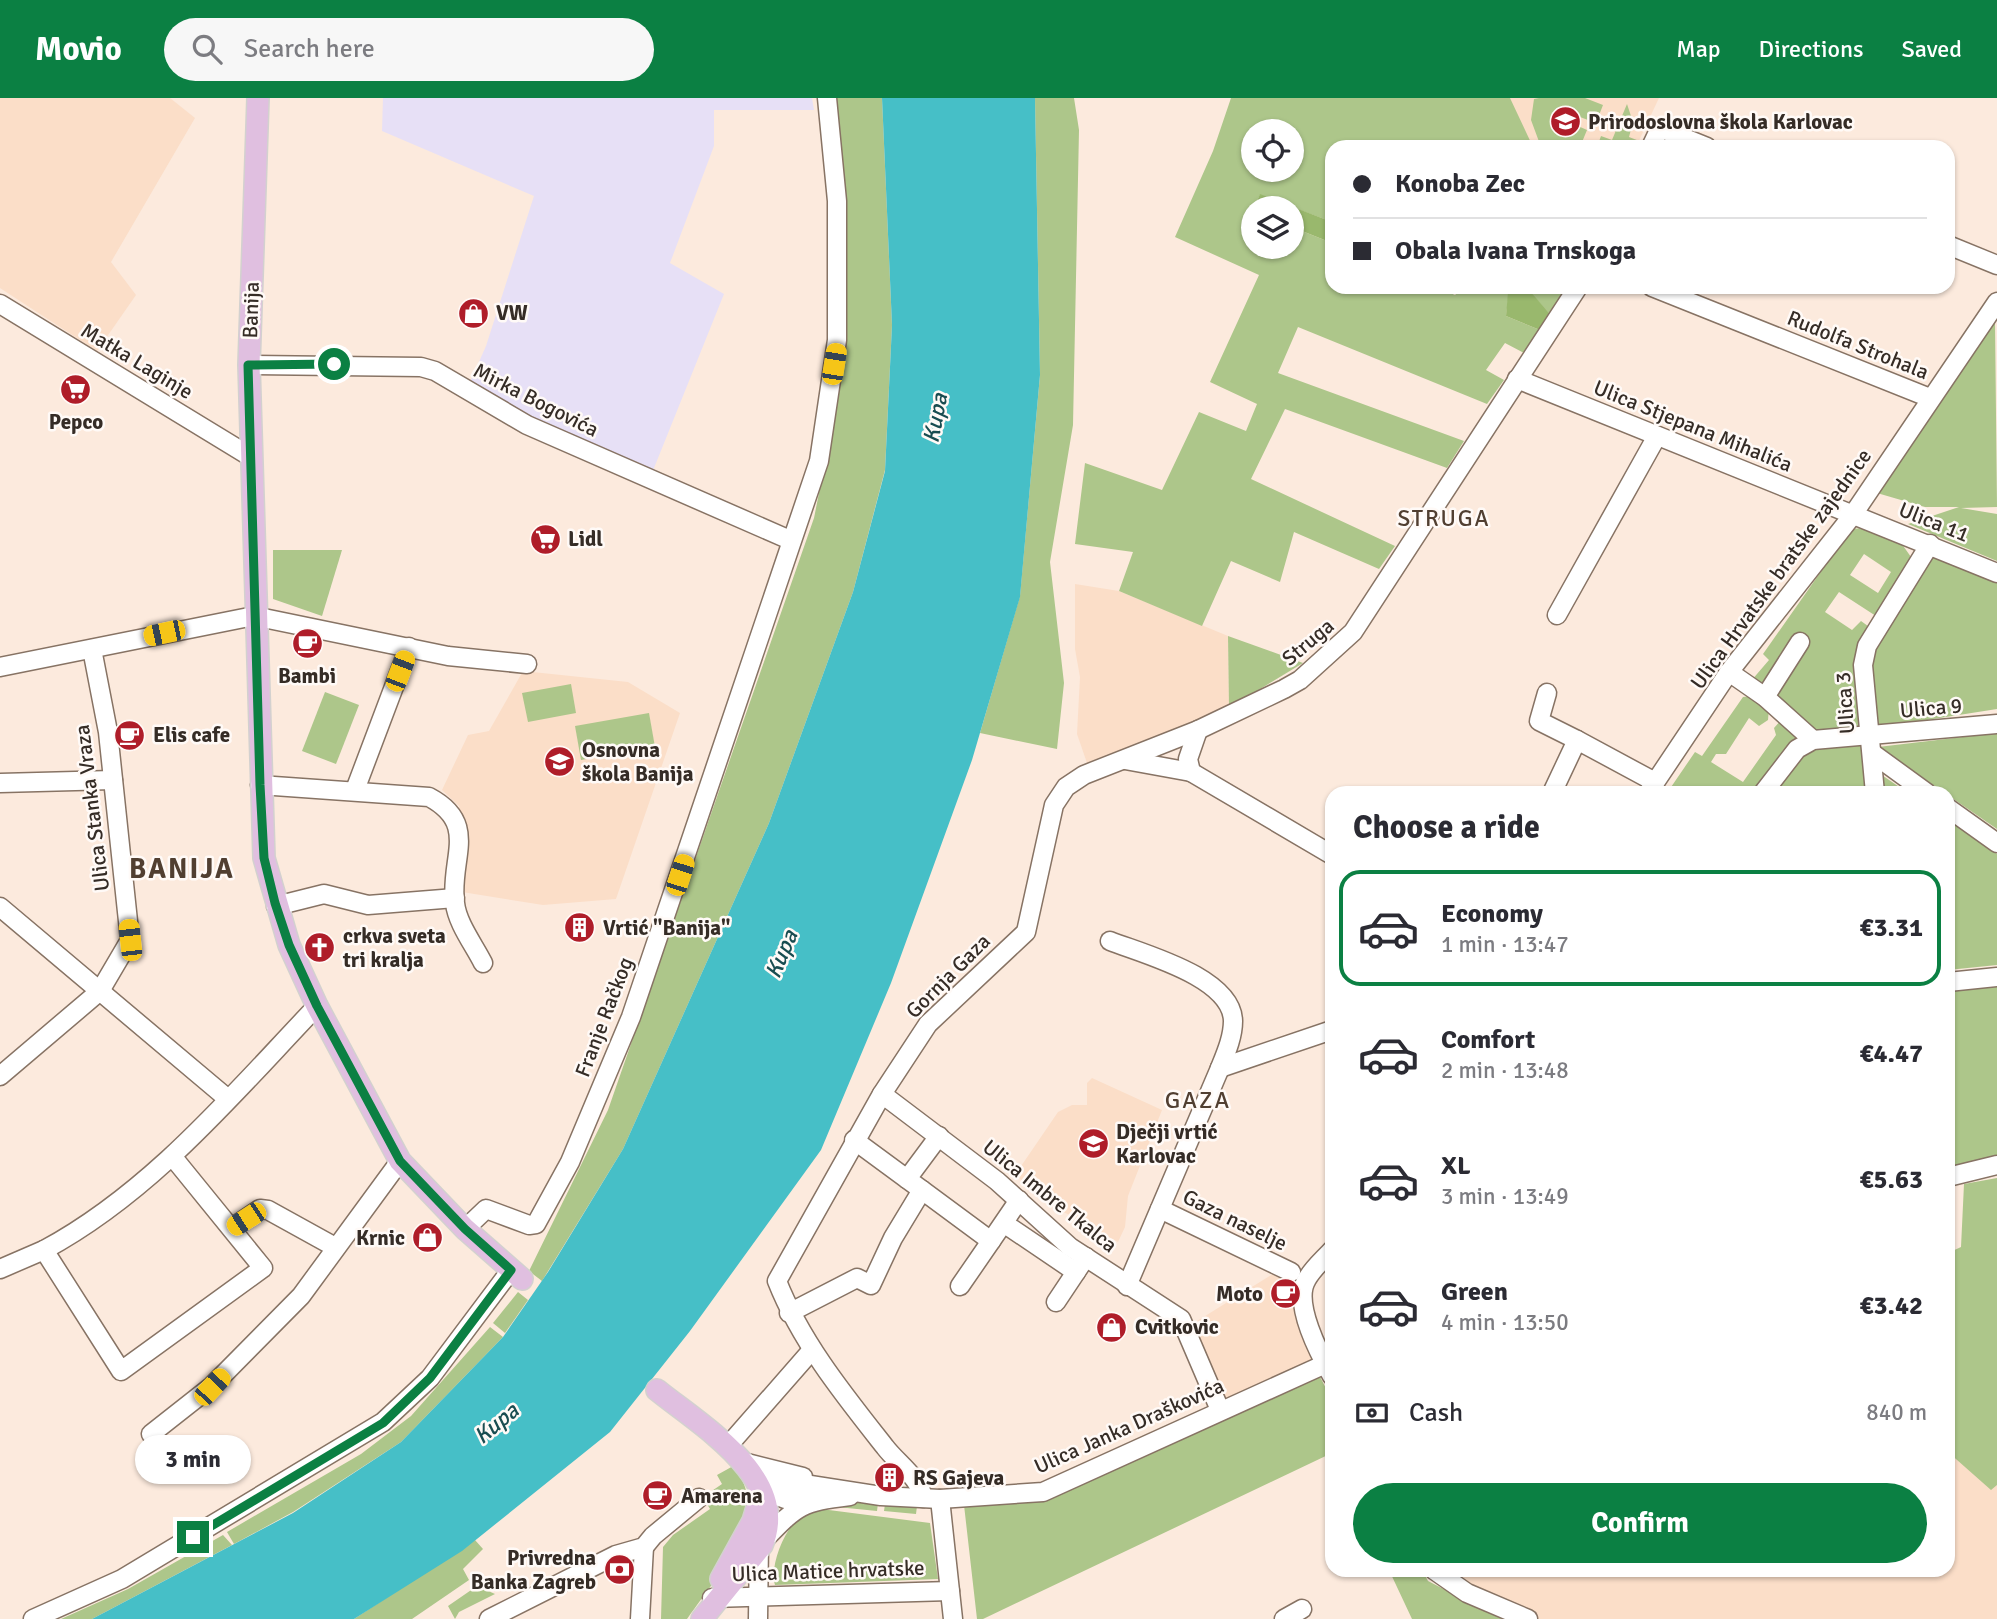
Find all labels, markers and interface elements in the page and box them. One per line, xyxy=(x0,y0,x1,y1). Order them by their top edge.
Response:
search box xyxy=(164,18,654,81)
text: Movio xyxy=(35,29,122,70)
icon: search xyxy=(188,30,226,68)
text: Search here xyxy=(244,33,375,65)
text: Map xyxy=(1676,34,1721,64)
text: Directions xyxy=(1759,34,1864,64)
text: Saved xyxy=(1902,34,1962,64)
school or university icon: Prirodoslovna škola Karlovac xyxy=(1548,105,1582,139)
place label: Prirodoslovna škola Karlovac xyxy=(1588,109,1853,135)
map controls xyxy=(1241,119,1304,259)
button: locate xyxy=(1241,119,1304,182)
text: Konoba Zec xyxy=(1395,168,1525,200)
button: layers xyxy=(1241,196,1304,259)
text: Obala Ivana Trnskoga xyxy=(1395,235,1636,267)
street label: Banija xyxy=(237,281,265,339)
shop icon: VW xyxy=(456,296,490,330)
place label: VW xyxy=(496,300,528,326)
street label: Rudolfa Strohala xyxy=(1783,305,1933,385)
street label: Matka Laginje xyxy=(76,317,198,405)
car xyxy=(821,342,848,386)
route start xyxy=(318,348,350,380)
street label: Mirka Bogovića xyxy=(469,357,603,443)
supermarket icon: Pepco xyxy=(59,373,93,407)
street label: Ulica Stjepana Mihalića xyxy=(1590,374,1796,478)
water label: Kupa xyxy=(917,390,955,445)
place label: Pepco xyxy=(49,409,103,435)
street label: Ulica Hrvatske bratske zajednice xyxy=(1685,444,1877,694)
street label: Ulica 11 xyxy=(1895,496,1973,548)
district label: STRUGA xyxy=(1397,504,1491,533)
supermarket icon: Lidl xyxy=(528,522,562,556)
place label: Lidl xyxy=(568,526,603,552)
street label: Struga xyxy=(1277,613,1339,671)
car xyxy=(142,618,187,648)
cafe icon: Bambi xyxy=(290,627,324,661)
car xyxy=(383,648,418,694)
place label: Bambi xyxy=(278,663,336,689)
street label: Ulica 3 xyxy=(1830,671,1860,735)
street label: Ulica 9 xyxy=(1899,692,1963,724)
cafe icon: Elis cafe xyxy=(113,718,147,752)
place label: Elis cafe xyxy=(153,722,230,748)
street label: Ulica Stanka Vraza xyxy=(69,723,115,893)
place label: Osnovna škola Banija xyxy=(582,737,694,787)
school or university icon: Osnovna škola Banija xyxy=(542,745,576,779)
text: Choose a ride xyxy=(1353,808,1540,847)
district label: BANIJA xyxy=(129,852,235,886)
car xyxy=(664,852,697,898)
icon: car xyxy=(1357,897,1420,960)
text: Economy xyxy=(1441,898,1543,930)
building icon: Vrtić "Banija" xyxy=(563,911,597,945)
text: €3.31 xyxy=(1859,912,1923,944)
place label: Vrtić "Banija" xyxy=(603,915,730,941)
car xyxy=(118,918,143,962)
place label: crkva sveta tri kralja xyxy=(342,923,446,973)
water label: Kupa xyxy=(758,924,805,983)
street label: Gornja Gaza xyxy=(900,928,996,1024)
text: 1 min · 13:47 xyxy=(1441,930,1569,959)
church icon: crkva sveta tri kralja xyxy=(303,931,337,965)
street label: Franje Račkog xyxy=(569,953,639,1081)
icon: car xyxy=(1357,1023,1420,1086)
text: Comfort xyxy=(1441,1024,1535,1056)
text: €4.47 xyxy=(1859,1038,1923,1070)
text: 2 min · 13:48 xyxy=(1441,1056,1569,1085)
district label: GAZA xyxy=(1165,1085,1231,1115)
place label: Dječji vrtić Karlovac xyxy=(1116,1119,1218,1169)
school or university icon: Dječji vrtić Karlovac xyxy=(1076,1127,1110,1161)
street label: Ulica Imbre Tkalca xyxy=(978,1134,1122,1258)
icon: car xyxy=(1357,1149,1420,1212)
text: XL xyxy=(1441,1150,1471,1182)
text: €5.63 xyxy=(1859,1164,1923,1196)
text: 3 min · 13:49 xyxy=(1441,1182,1569,1211)
street label: Gaza naselje xyxy=(1179,1184,1291,1256)
car xyxy=(223,1199,270,1239)
shop icon: Krnic xyxy=(411,1221,445,1255)
place label: Krnic xyxy=(356,1225,405,1251)
icon: car xyxy=(1357,1275,1420,1338)
text: Green xyxy=(1441,1276,1508,1308)
cafe icon: Moto xyxy=(1269,1277,1303,1311)
place label: Moto xyxy=(1216,1281,1263,1307)
text: €3.42 xyxy=(1859,1290,1923,1322)
text: 4 min · 13:50 xyxy=(1441,1308,1569,1337)
shop icon: Cvitkovic xyxy=(1095,1310,1129,1344)
place label: Cvitkovic xyxy=(1135,1314,1219,1340)
car xyxy=(190,1364,235,1410)
street label: Ulica Janka Draškovića xyxy=(1030,1372,1228,1480)
icon: cash xyxy=(1353,1394,1391,1432)
water label: Kupa xyxy=(468,1395,526,1450)
text: Cash xyxy=(1409,1397,1463,1429)
text: 840 m xyxy=(1866,1398,1927,1427)
callout: 3 min xyxy=(135,1436,251,1484)
text: 3 min xyxy=(165,1445,221,1474)
building icon: RS Gajeva xyxy=(873,1461,907,1495)
place label: RS Gajeva xyxy=(913,1465,1004,1491)
cafe icon: Amarena xyxy=(641,1479,675,1513)
place label: Amarena xyxy=(681,1483,763,1509)
button: Confirm xyxy=(1353,1483,1927,1563)
route end xyxy=(177,1521,209,1553)
place label: Privredna Banka Zagreb xyxy=(471,1545,596,1595)
bank icon: Privredna Banka Zagreb xyxy=(602,1553,636,1587)
street label: Ulica Matice hrvatske xyxy=(731,1555,925,1587)

